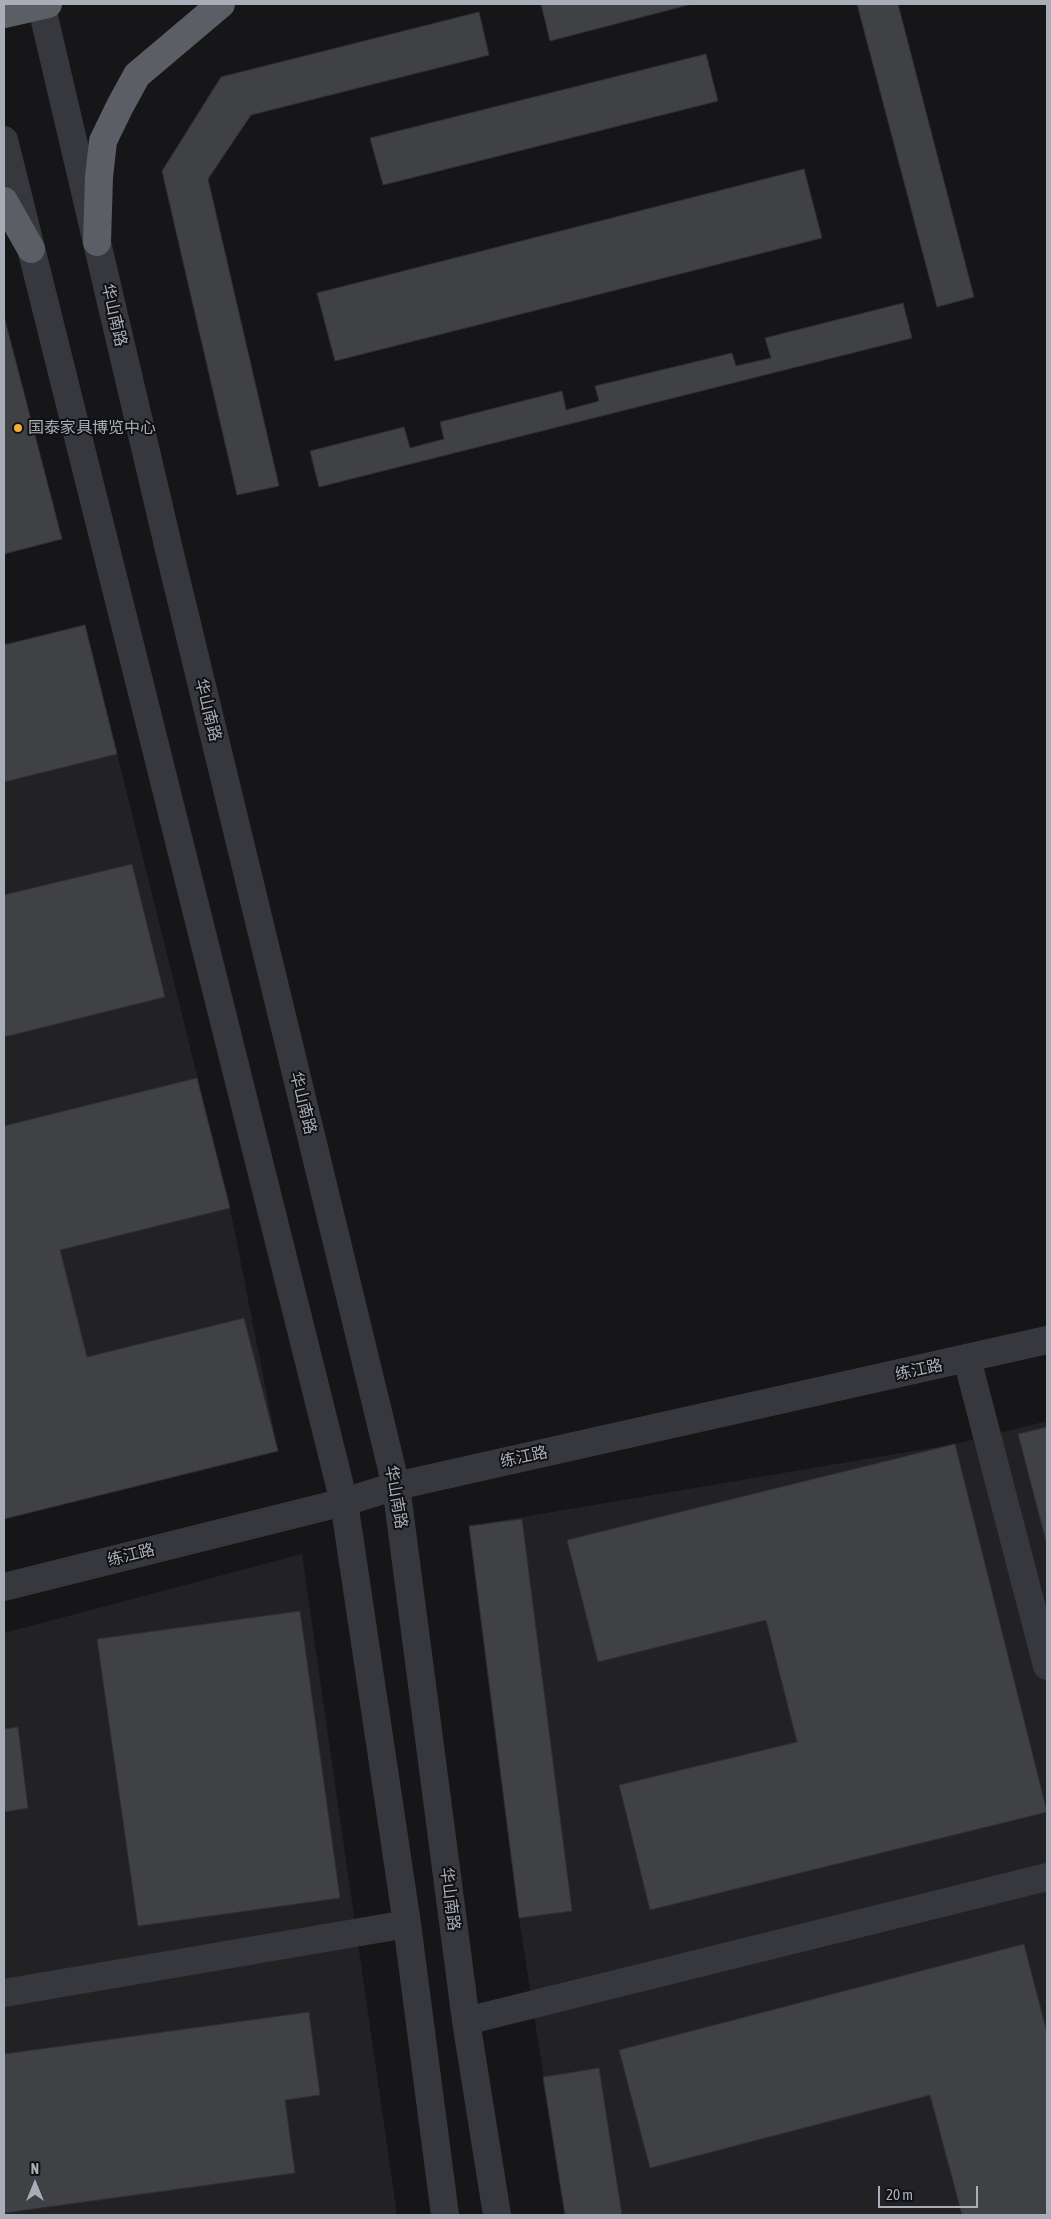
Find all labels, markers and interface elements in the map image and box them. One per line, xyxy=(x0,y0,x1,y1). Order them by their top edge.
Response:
street label: 华山南路 xyxy=(97,282,131,348)
place label: 国泰家具博览中心 xyxy=(28,418,156,438)
marker: 国泰家具博览中心 xyxy=(12,422,24,434)
street label: 华山南路 xyxy=(191,677,225,743)
street label: 华山南路 xyxy=(286,1070,320,1136)
street label: 练江路 xyxy=(894,1356,944,1384)
street label: 练江路 xyxy=(499,1443,549,1471)
street label: 华山南路 xyxy=(381,1464,411,1530)
street label: 练江路 xyxy=(105,1540,157,1570)
street label: 华山南路 xyxy=(437,1866,463,1932)
north arrow xyxy=(10,2159,60,2209)
text: N xyxy=(31,2161,39,2177)
scale bar xyxy=(881,2176,981,2208)
text: 20 m xyxy=(886,2186,913,2203)

